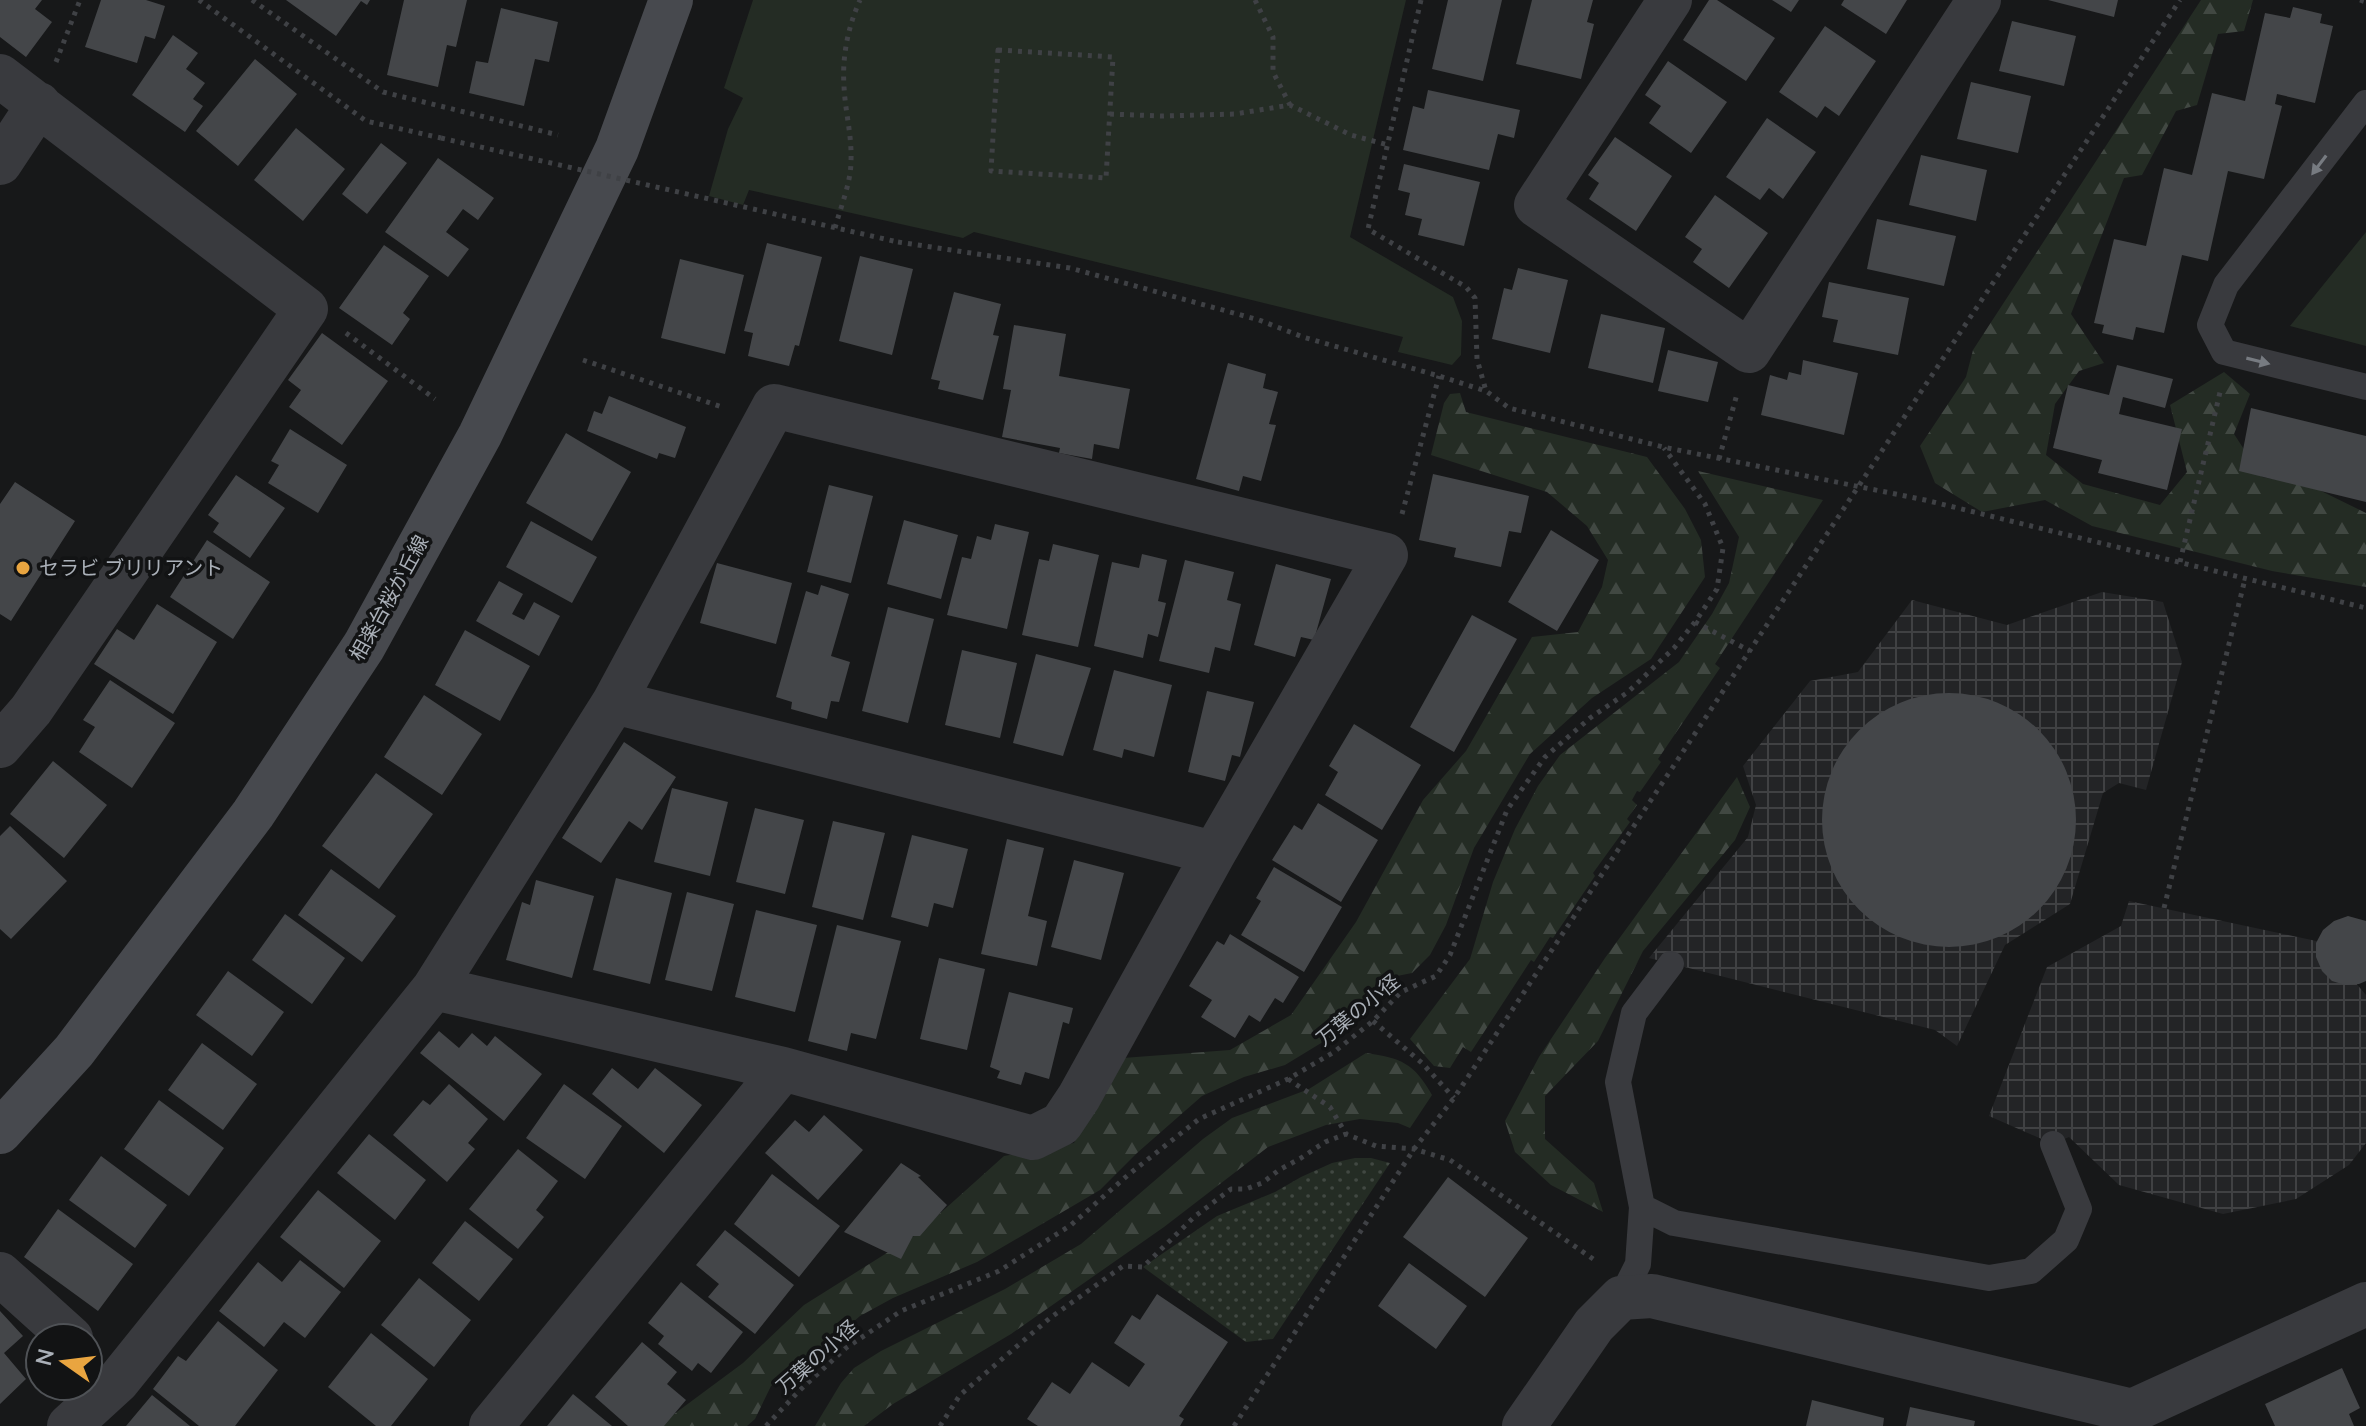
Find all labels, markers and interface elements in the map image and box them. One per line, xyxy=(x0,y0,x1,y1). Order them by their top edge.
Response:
one-way arrow xyxy=(2311,155,2327,175)
one-way arrow xyxy=(2245,355,2270,367)
street label: 相楽台桜が丘線 xyxy=(344,530,435,666)
place label: セラビ ブリリアント xyxy=(39,555,223,582)
marker: セラビ ブリリアント xyxy=(14,559,32,577)
street label: 万葉の小径 xyxy=(1311,968,1406,1052)
street label: 万葉の小径 xyxy=(771,1314,864,1400)
north arrow xyxy=(24,1322,104,1402)
text: N xyxy=(29,1346,62,1369)

